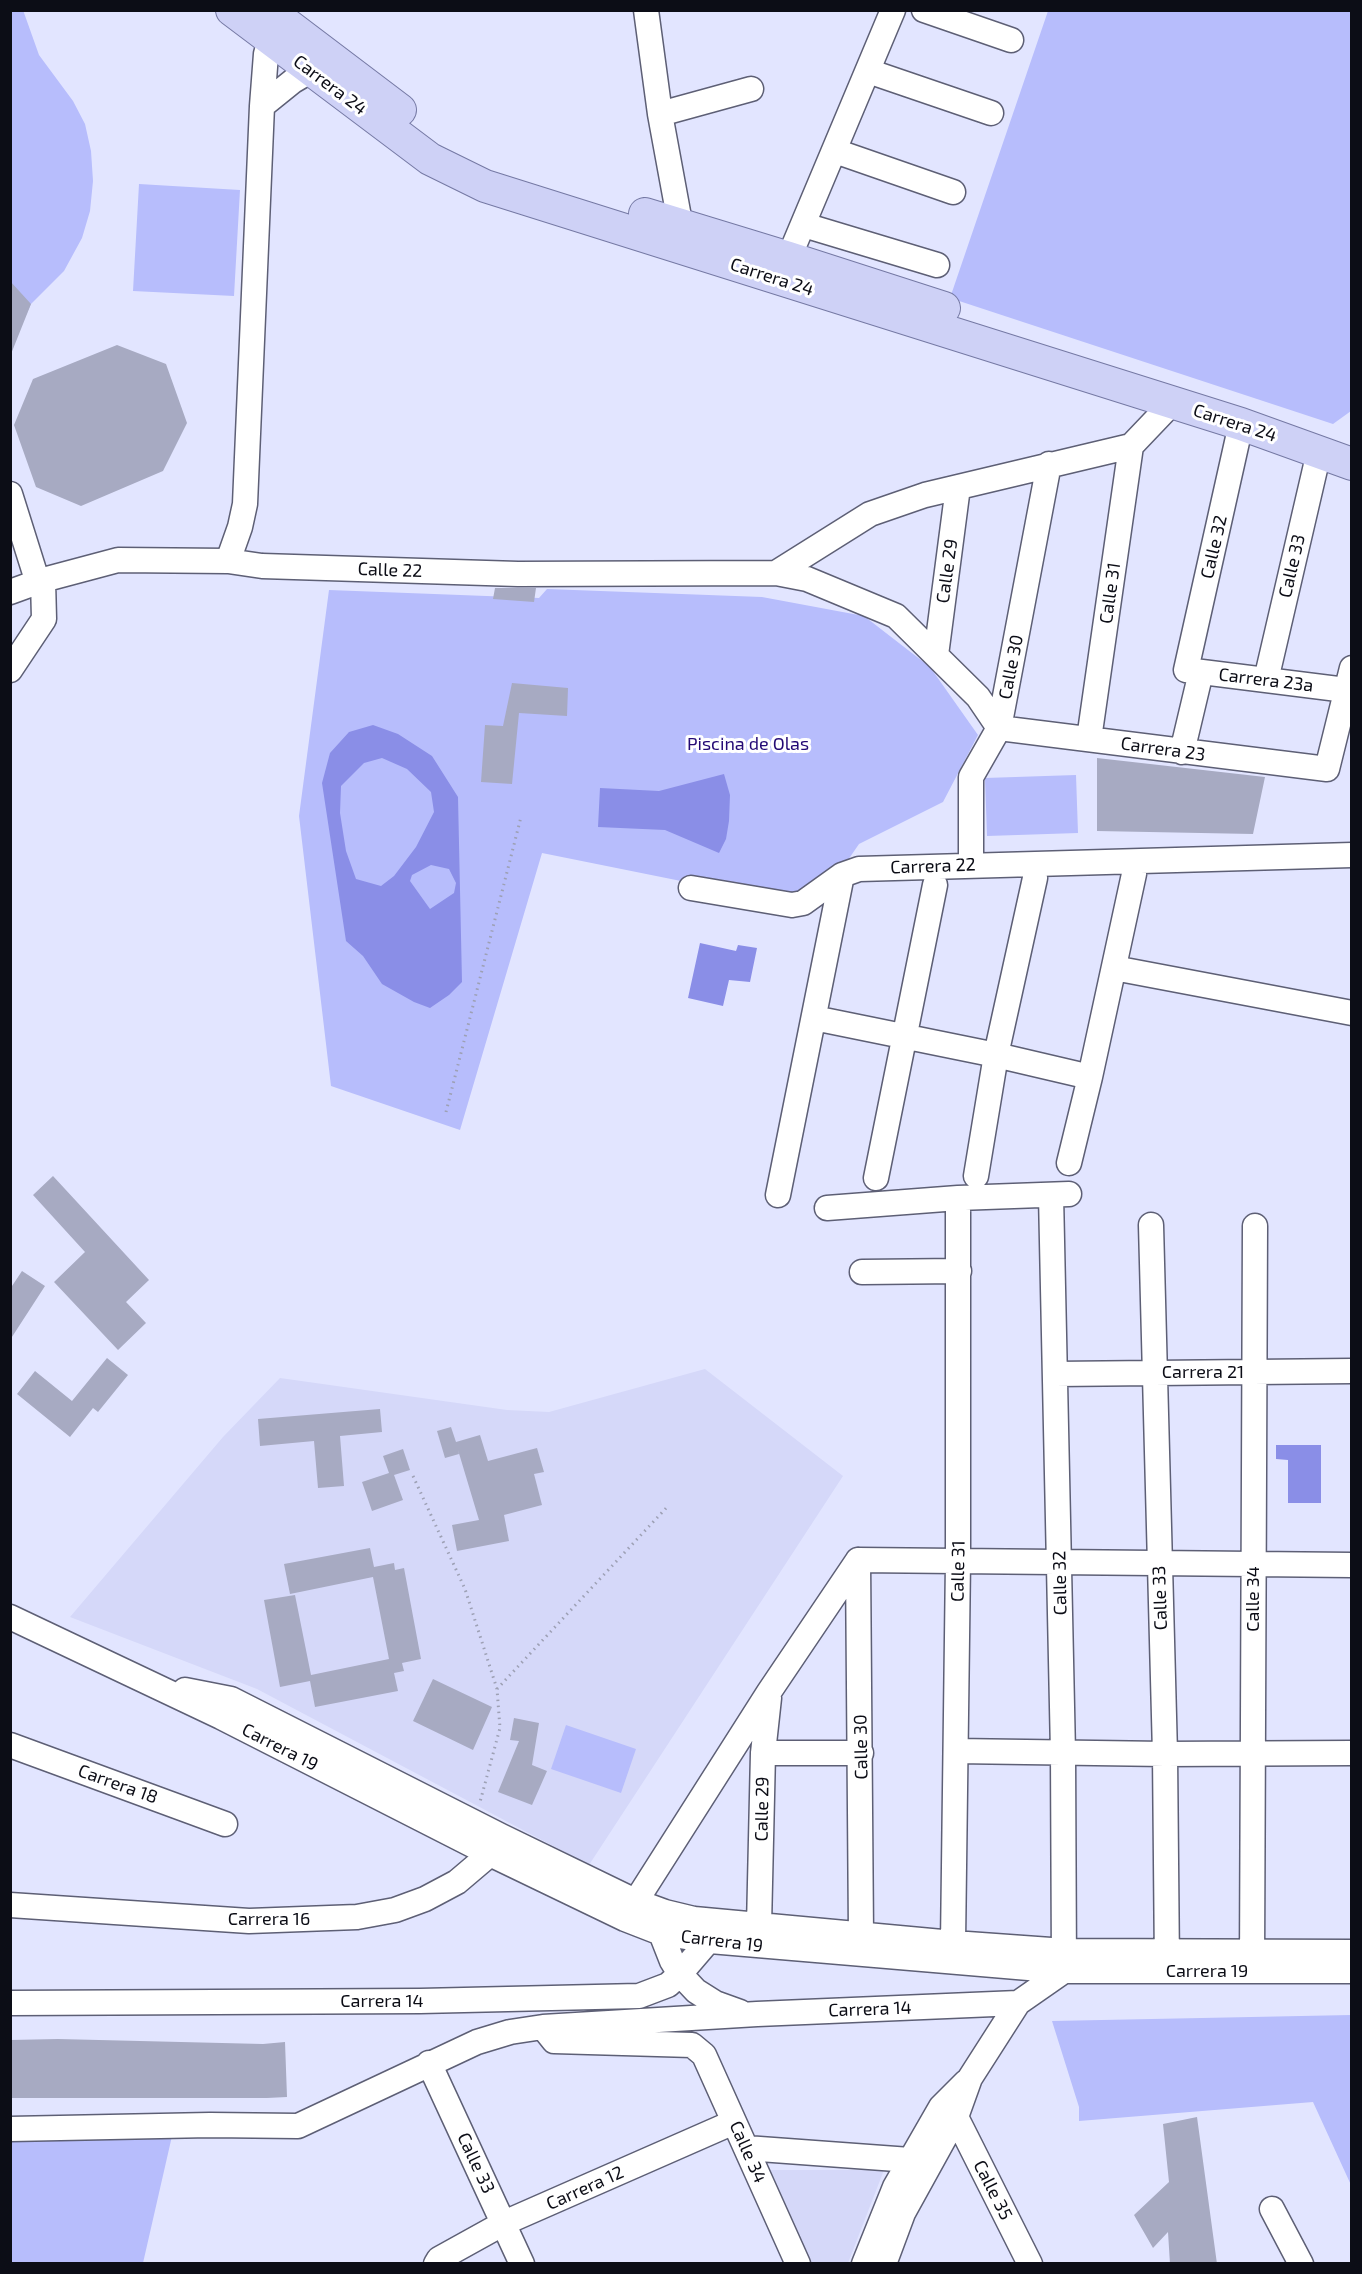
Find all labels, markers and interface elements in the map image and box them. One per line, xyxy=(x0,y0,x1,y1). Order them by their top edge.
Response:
street label: Carrera 24 xyxy=(289,50,371,120)
street label: Carrera 24 xyxy=(728,253,816,301)
street label: Carrera 24 xyxy=(1191,399,1279,447)
street label: Calle 32 xyxy=(1196,513,1232,581)
street label: Calle 33 xyxy=(1274,532,1310,600)
street label: Calle 29 xyxy=(932,537,962,605)
street label: Calle 22 xyxy=(357,558,423,582)
street label: Calle 31 xyxy=(1095,561,1125,625)
street label: Calle 30 xyxy=(994,633,1028,701)
street label: Carrera 23a xyxy=(1217,663,1315,697)
street label: Carrera 23 xyxy=(1119,732,1207,766)
park label: Piscina de Olas xyxy=(687,733,809,755)
street label: Carrera 22 xyxy=(890,854,976,878)
street label: Carrera 21 xyxy=(1162,1361,1244,1383)
street label: Calle 31 xyxy=(947,1540,969,1602)
street label: Calle 32 xyxy=(1049,1550,1071,1616)
street label: Calle 33 xyxy=(1148,1565,1172,1631)
street label: Calle 34 xyxy=(1242,1566,1264,1632)
street label: Calle 30 xyxy=(850,1714,872,1780)
street label: Carrera 19 xyxy=(238,1719,322,1775)
street label: Carrera 18 xyxy=(75,1760,161,1808)
street label: Calle 29 xyxy=(751,1776,773,1842)
street label: Carrera 16 xyxy=(228,1908,310,1930)
street label: Carrera 19 xyxy=(680,1925,764,1957)
street label: Carrera 19 xyxy=(1166,1960,1248,1982)
street label: Carrera 14 xyxy=(340,1990,424,2012)
street label: Carrera 14 xyxy=(828,1997,912,2021)
street label: Calle 34 xyxy=(725,2118,771,2186)
street label: Calle 33 xyxy=(453,2129,499,2197)
street label: Calle 35 xyxy=(969,2157,1017,2223)
street label: Carrera 12 xyxy=(543,2161,627,2215)

